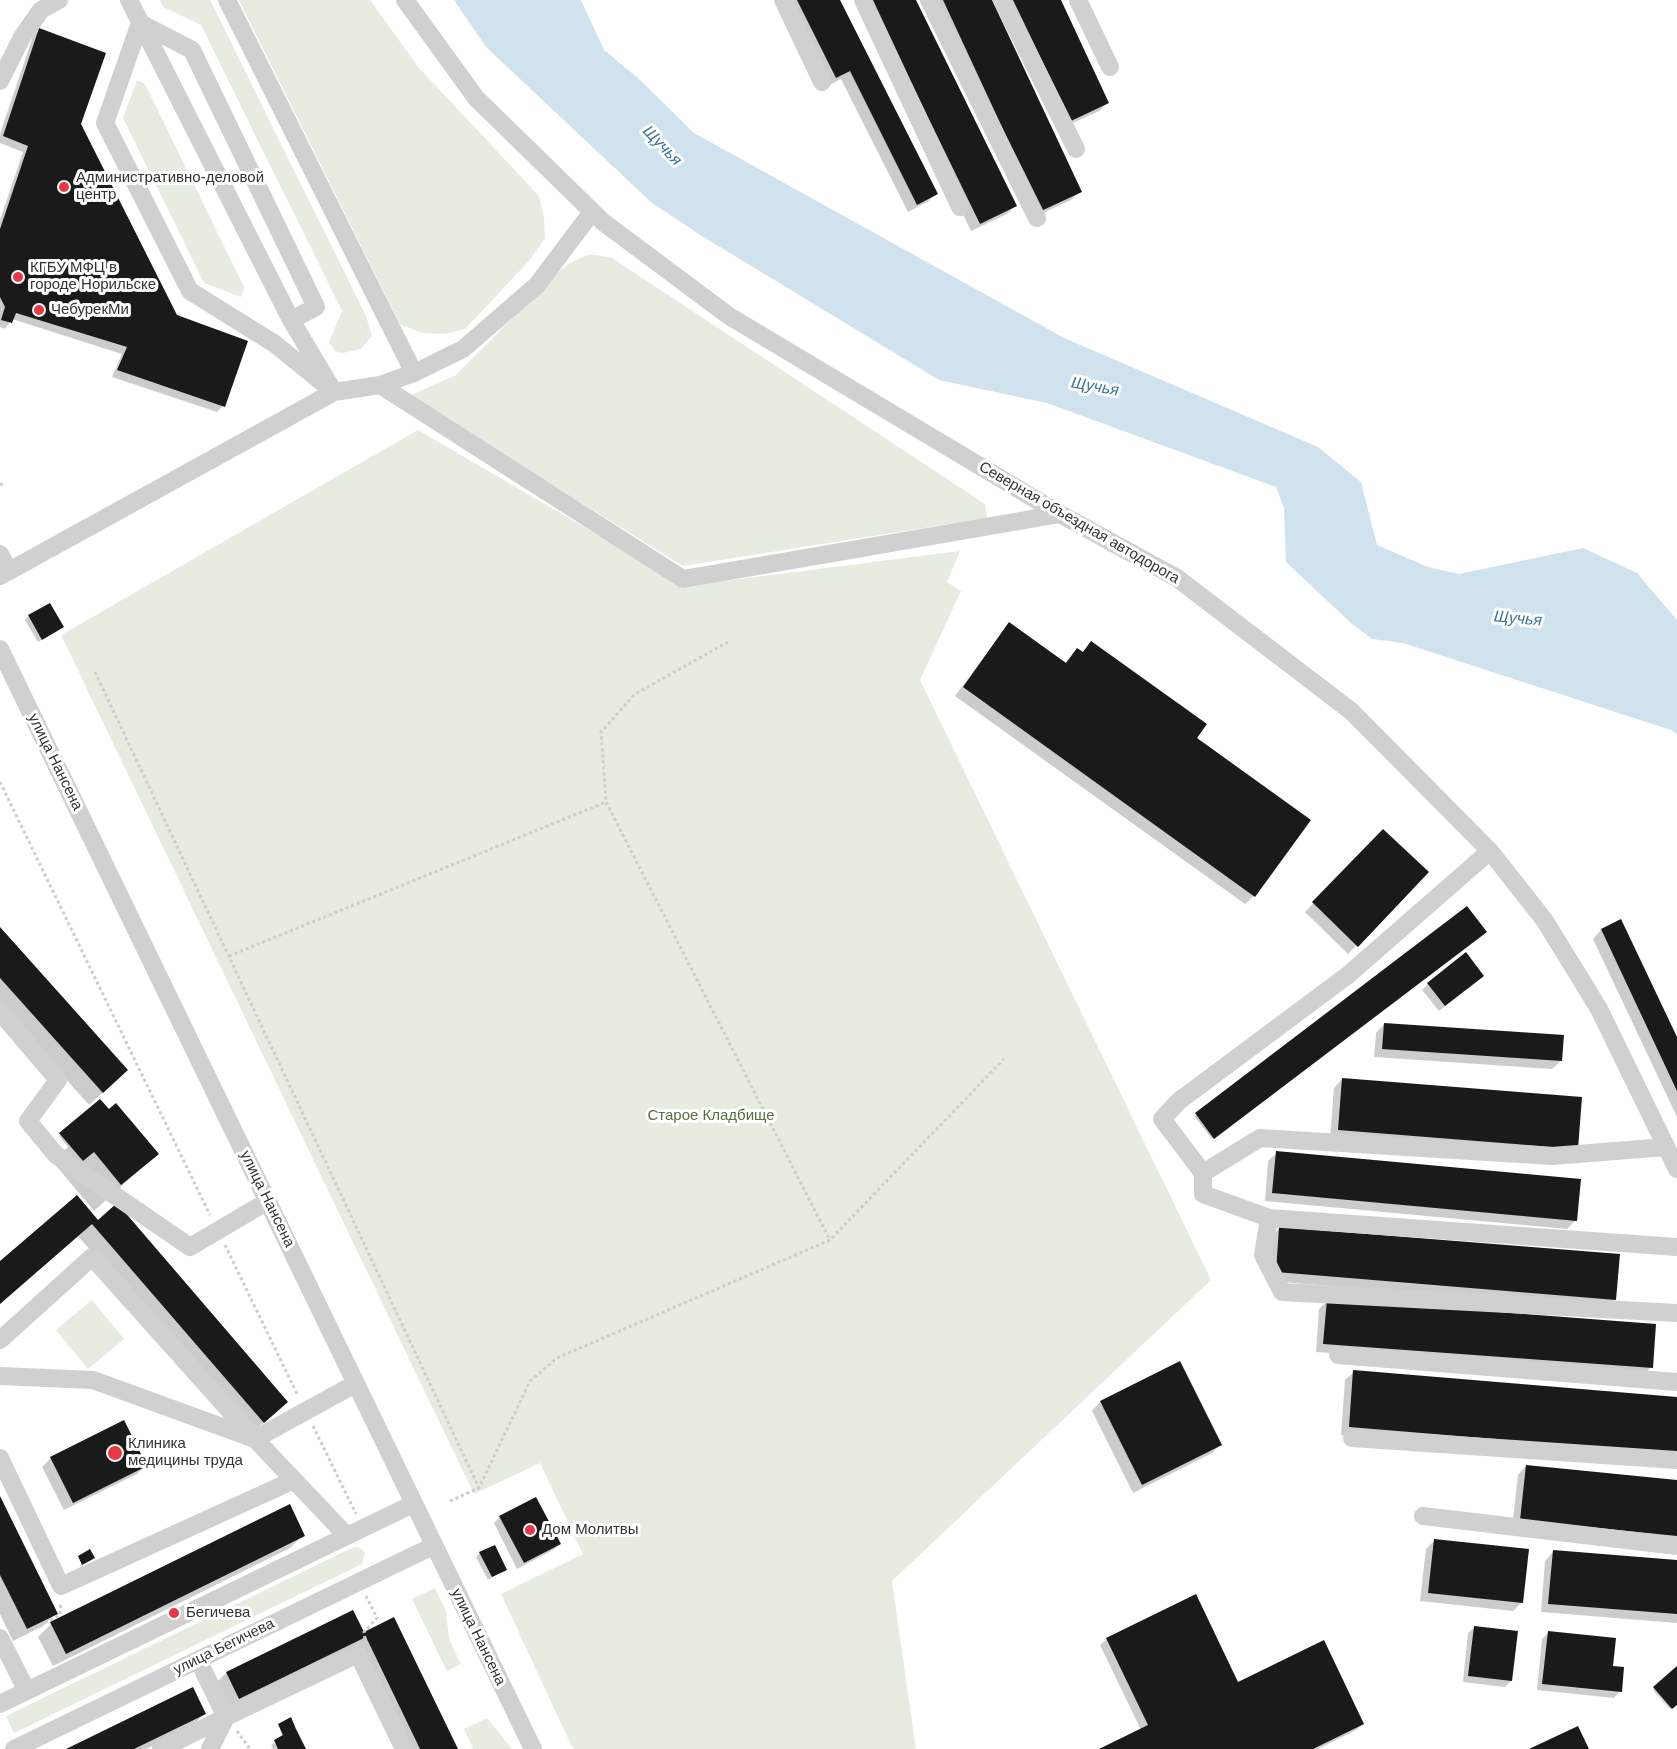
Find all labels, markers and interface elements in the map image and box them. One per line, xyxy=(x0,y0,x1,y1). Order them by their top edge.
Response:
water label: Щучья xyxy=(638,122,686,170)
place label: Административно-деловой центр xyxy=(76,169,264,204)
marker: Административно-деловой центр xyxy=(57,180,71,194)
place label: КГБУ МФЦ в городе Норильске xyxy=(30,259,156,294)
marker: КГБУ МФЦ в городе Норильске xyxy=(11,270,25,284)
place label: ЧебурекМи xyxy=(51,301,129,319)
marker: ЧебурекМи xyxy=(32,303,46,317)
water label: Щучья xyxy=(1070,373,1120,401)
street label: Северная объездная автодорога xyxy=(976,458,1182,588)
water label: Щучья xyxy=(1493,607,1543,631)
street label: улица Нансена xyxy=(24,711,86,813)
park label: Старое Кладбище xyxy=(647,1107,775,1125)
street label: улица Нансена xyxy=(236,1148,298,1250)
place label: Клиника медицины труда xyxy=(128,1435,243,1470)
marker: Клиника медицины труда xyxy=(106,1444,124,1462)
place label: Дом Молитвы xyxy=(542,1521,639,1539)
marker: Дом Молитвы xyxy=(523,1523,537,1537)
street label: улица Нансена xyxy=(447,1586,509,1688)
place label: Бегичева xyxy=(186,1604,250,1622)
marker: Бегичева xyxy=(167,1606,181,1620)
street label: улица Бегичева xyxy=(171,1615,277,1679)

